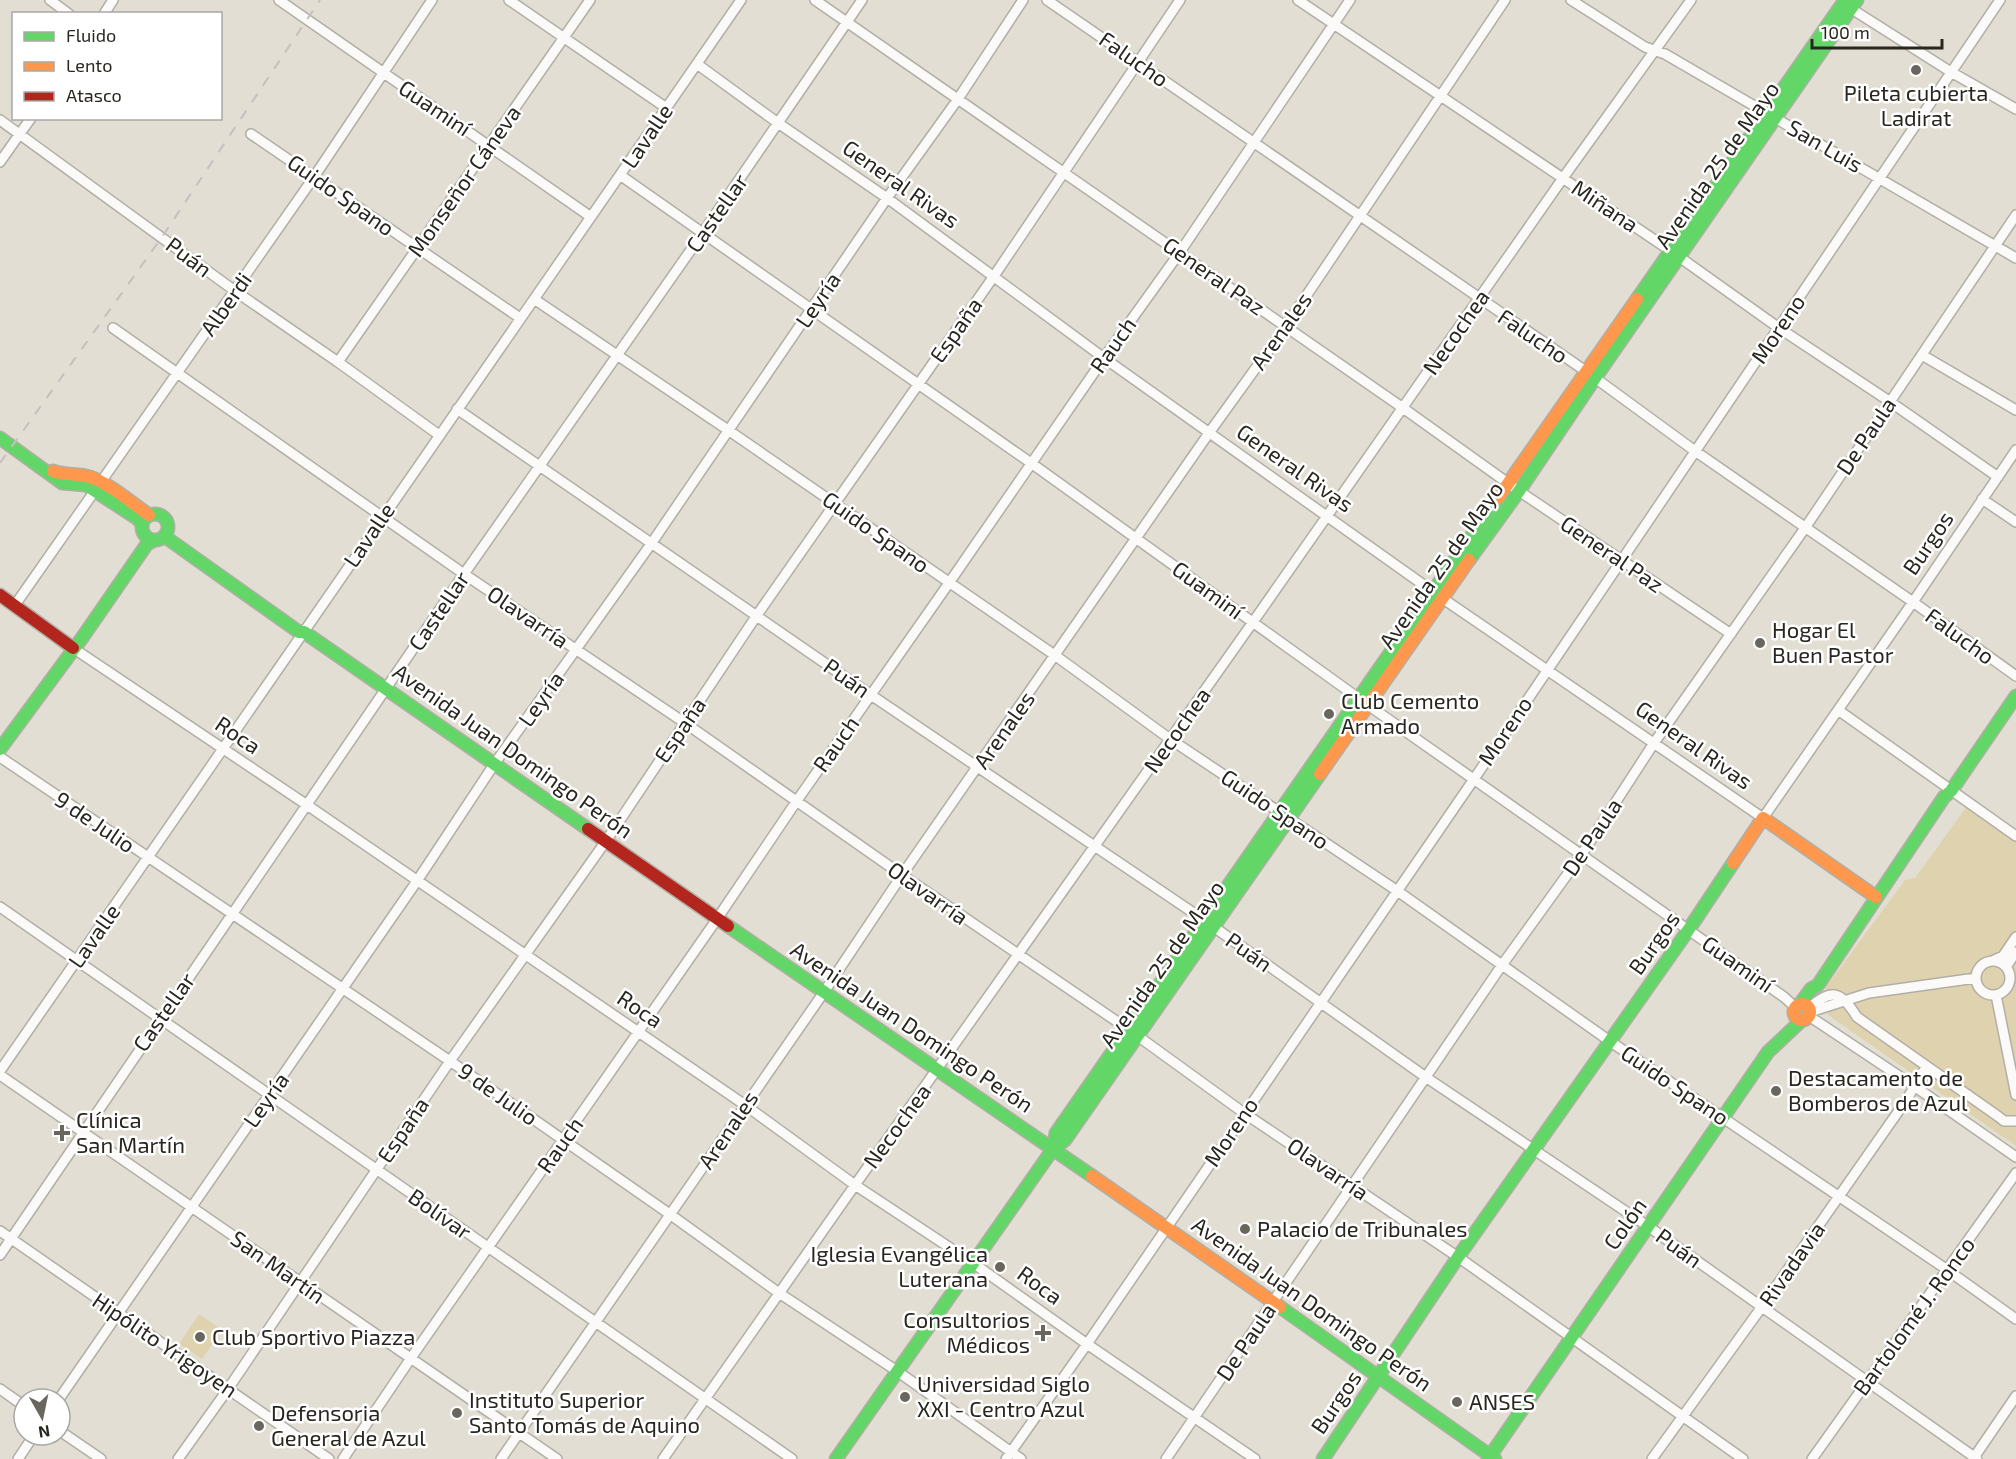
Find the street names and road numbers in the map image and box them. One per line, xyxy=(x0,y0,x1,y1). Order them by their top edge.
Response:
street label: Falucho xyxy=(1095,25,1174,91)
street label: Guaminí xyxy=(395,74,478,142)
street label: Avenida 25 de Mayo xyxy=(1649,76,1784,253)
street label: Lavalle xyxy=(615,98,677,173)
street label: Monseñor Cáneva xyxy=(401,100,525,261)
street label: San Luis xyxy=(1783,113,1868,177)
street label: General Rivas xyxy=(838,134,965,233)
street label: Guido Spano xyxy=(283,148,400,240)
street label: Castellar xyxy=(680,168,753,257)
street label: Miñana xyxy=(1567,174,1644,237)
street label: Puán xyxy=(162,231,218,282)
street label: General Paz xyxy=(1159,231,1270,320)
street label: Alberdi xyxy=(194,267,256,340)
street label: Leyría xyxy=(789,267,845,332)
street label: Necochea xyxy=(1416,284,1494,379)
street label: Arenales xyxy=(1244,287,1316,374)
street label: Moreno xyxy=(1745,289,1810,368)
street label: España xyxy=(924,292,987,367)
street label: Falucho xyxy=(1494,302,1573,368)
street label: Rauch xyxy=(1084,312,1141,377)
street label: De Paula xyxy=(1830,392,1900,479)
street label: General Rivas xyxy=(1232,418,1359,517)
street label: Avenida 25 de Mayo xyxy=(1373,476,1508,653)
street label: Guido Spano xyxy=(818,485,935,577)
street label: Lavalle xyxy=(337,497,399,572)
street label: Burgos xyxy=(1897,506,1958,579)
street label: General Paz xyxy=(1556,509,1669,597)
street label: Guaminí xyxy=(1168,555,1250,625)
street label: Castellar xyxy=(402,566,474,655)
street label: Olavarría xyxy=(483,580,574,653)
street label: Falucho xyxy=(1921,602,2000,669)
street label: Puán xyxy=(819,652,876,702)
street label: Avenida Juan Domingo Perón xyxy=(389,657,638,843)
street label: Leyría xyxy=(512,666,568,731)
street label: Necochea xyxy=(1137,682,1215,777)
street label: Arenales xyxy=(967,686,1039,773)
street label: Moreno xyxy=(1472,691,1537,770)
street label: España xyxy=(648,692,710,767)
street label: General Rivas xyxy=(1631,695,1758,794)
street label: Roca xyxy=(211,710,266,759)
street label: Rauch xyxy=(807,711,864,776)
street label: Guido Spano xyxy=(1217,763,1334,854)
street label: 9 de Julio xyxy=(51,785,141,857)
street label: De Paula xyxy=(1556,793,1626,880)
street label: Olavarría xyxy=(883,855,974,929)
street label: Avenida 25 de Mayo xyxy=(1094,875,1229,1052)
street label: Lavalle xyxy=(62,899,124,972)
street label: Burgos xyxy=(1622,906,1684,979)
street label: Puán xyxy=(1221,926,1278,976)
street label: Guaminí xyxy=(1698,929,1781,998)
street label: Avenida Juan Domingo Perón xyxy=(787,935,1039,1117)
street label: Castellar xyxy=(127,967,200,1056)
street label: Roca xyxy=(613,984,668,1033)
street label: Guido Spano xyxy=(1617,1039,1734,1130)
street label: 9 de Julio xyxy=(454,1056,543,1130)
street label: Leyría xyxy=(237,1067,293,1132)
street label: Necochea xyxy=(857,1078,935,1173)
street label: Arenales xyxy=(692,1086,763,1173)
street label: España xyxy=(371,1092,433,1167)
street label: Moreno xyxy=(1198,1092,1263,1171)
street label: Rauch xyxy=(531,1112,588,1177)
street label: Olavarría xyxy=(1283,1132,1374,1205)
street label: Bolívar xyxy=(404,1182,477,1244)
street label: Colón xyxy=(1597,1193,1651,1254)
street label: Avenida Juan Domingo Perón xyxy=(1188,1210,1437,1396)
street label: Rivadavia xyxy=(1753,1216,1830,1310)
street label: Puán xyxy=(1652,1222,1708,1273)
street label: San Martín xyxy=(226,1224,331,1308)
street label: Bartolomé J. Ronco xyxy=(1847,1231,1979,1400)
street label: Roca xyxy=(1013,1259,1068,1309)
street label: Hipólito Yrigoyen xyxy=(88,1286,243,1402)
street label: De Paula xyxy=(1210,1298,1280,1385)
street label: Burgos xyxy=(1305,1365,1366,1438)

